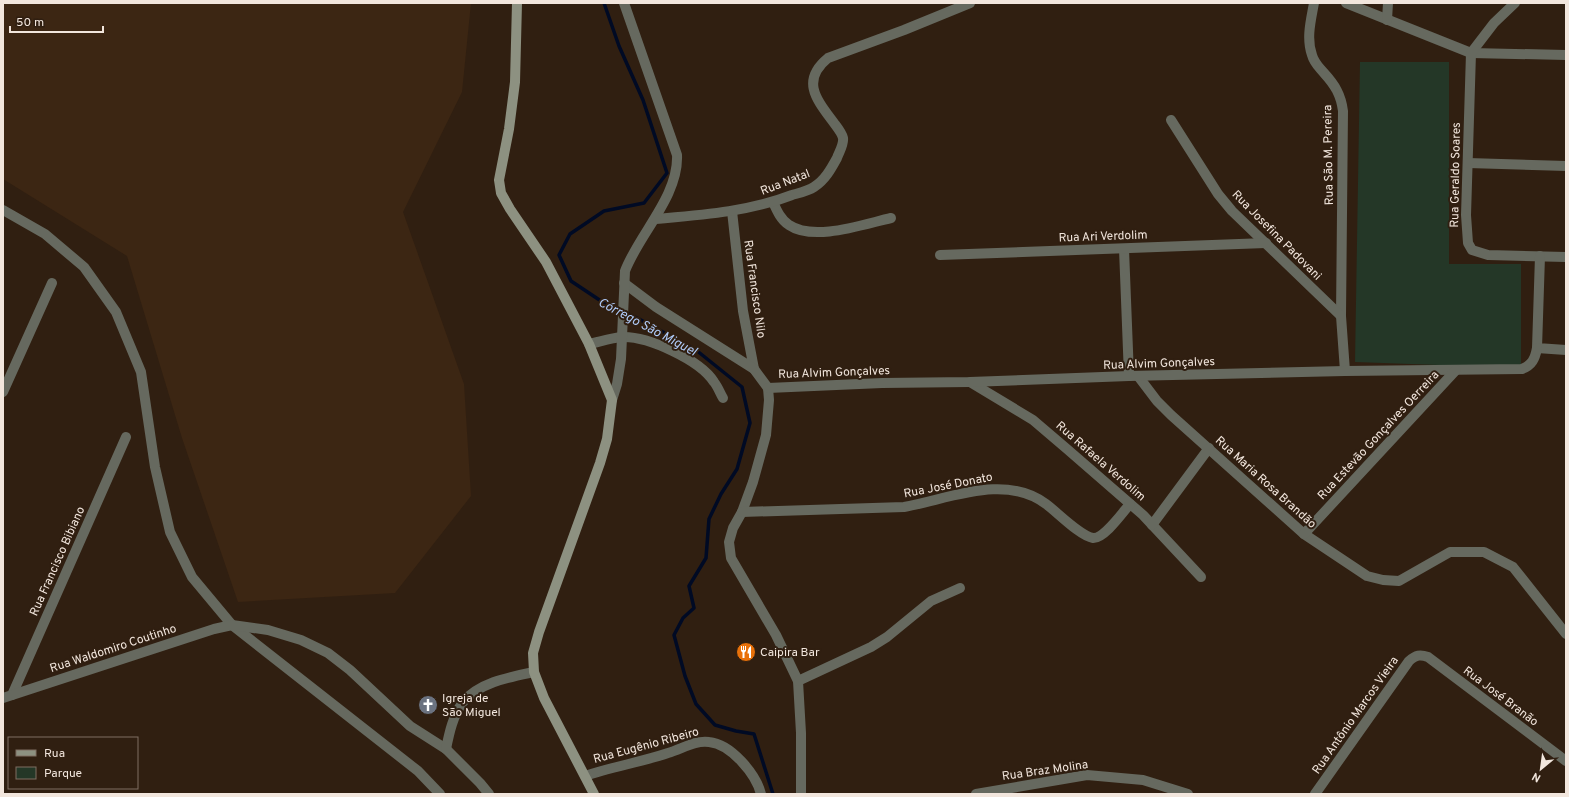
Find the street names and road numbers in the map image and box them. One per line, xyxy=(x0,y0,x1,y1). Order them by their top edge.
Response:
street label: Rua São M. Pereira xyxy=(1320,105,1338,205)
street label: Rua Geraldo Soares xyxy=(1447,122,1465,228)
street label: Rua Natal xyxy=(758,166,812,200)
street label: Rua Josefina Padovani xyxy=(1228,187,1325,284)
street label: Rua Ari Verdolim xyxy=(1058,227,1148,247)
street label: Rua Francisco Nilo xyxy=(739,239,769,340)
street label: Rua Alvim Gonçalves xyxy=(1103,354,1215,374)
street label: Rua Alvim Gonçalves xyxy=(778,363,890,383)
street label: Rua Estevão Gonçalves Oerreira xyxy=(1315,368,1443,504)
street label: Rua Rafaela Verdolim xyxy=(1052,418,1149,505)
street label: Rua Maria Rosa Brandão xyxy=(1211,433,1319,533)
street label: Rua José Donato xyxy=(902,469,994,502)
street label: Rua Francisco Bibiano xyxy=(27,504,89,619)
street label: Rua Waldomiro Coutinho xyxy=(48,621,179,677)
street label: Rua Antônio Marcos Vieira xyxy=(1309,653,1403,778)
street label: Rua José Branão xyxy=(1460,663,1541,731)
street label: Rua Eugênio Ribeiro xyxy=(592,724,701,768)
street label: Rua Braz Molina xyxy=(1001,757,1089,785)

